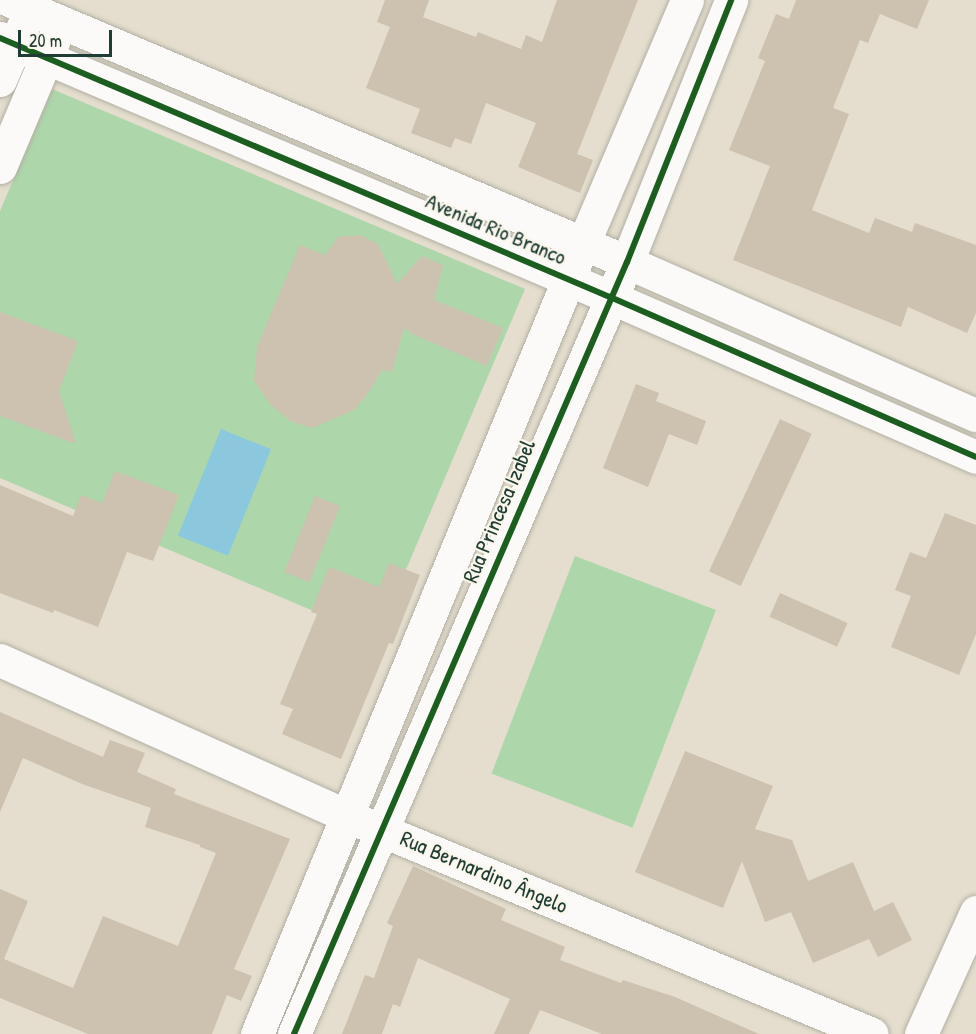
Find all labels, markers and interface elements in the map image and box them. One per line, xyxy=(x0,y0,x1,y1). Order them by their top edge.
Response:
scale bar xyxy=(21,18,116,56)
text: 20 m xyxy=(29,28,62,53)
street label: Avenida Rio Branco xyxy=(422,188,570,270)
street label: Rua Princesa Izabel xyxy=(457,436,541,586)
street label: Rua Bernardino Ângelo xyxy=(396,825,572,919)

